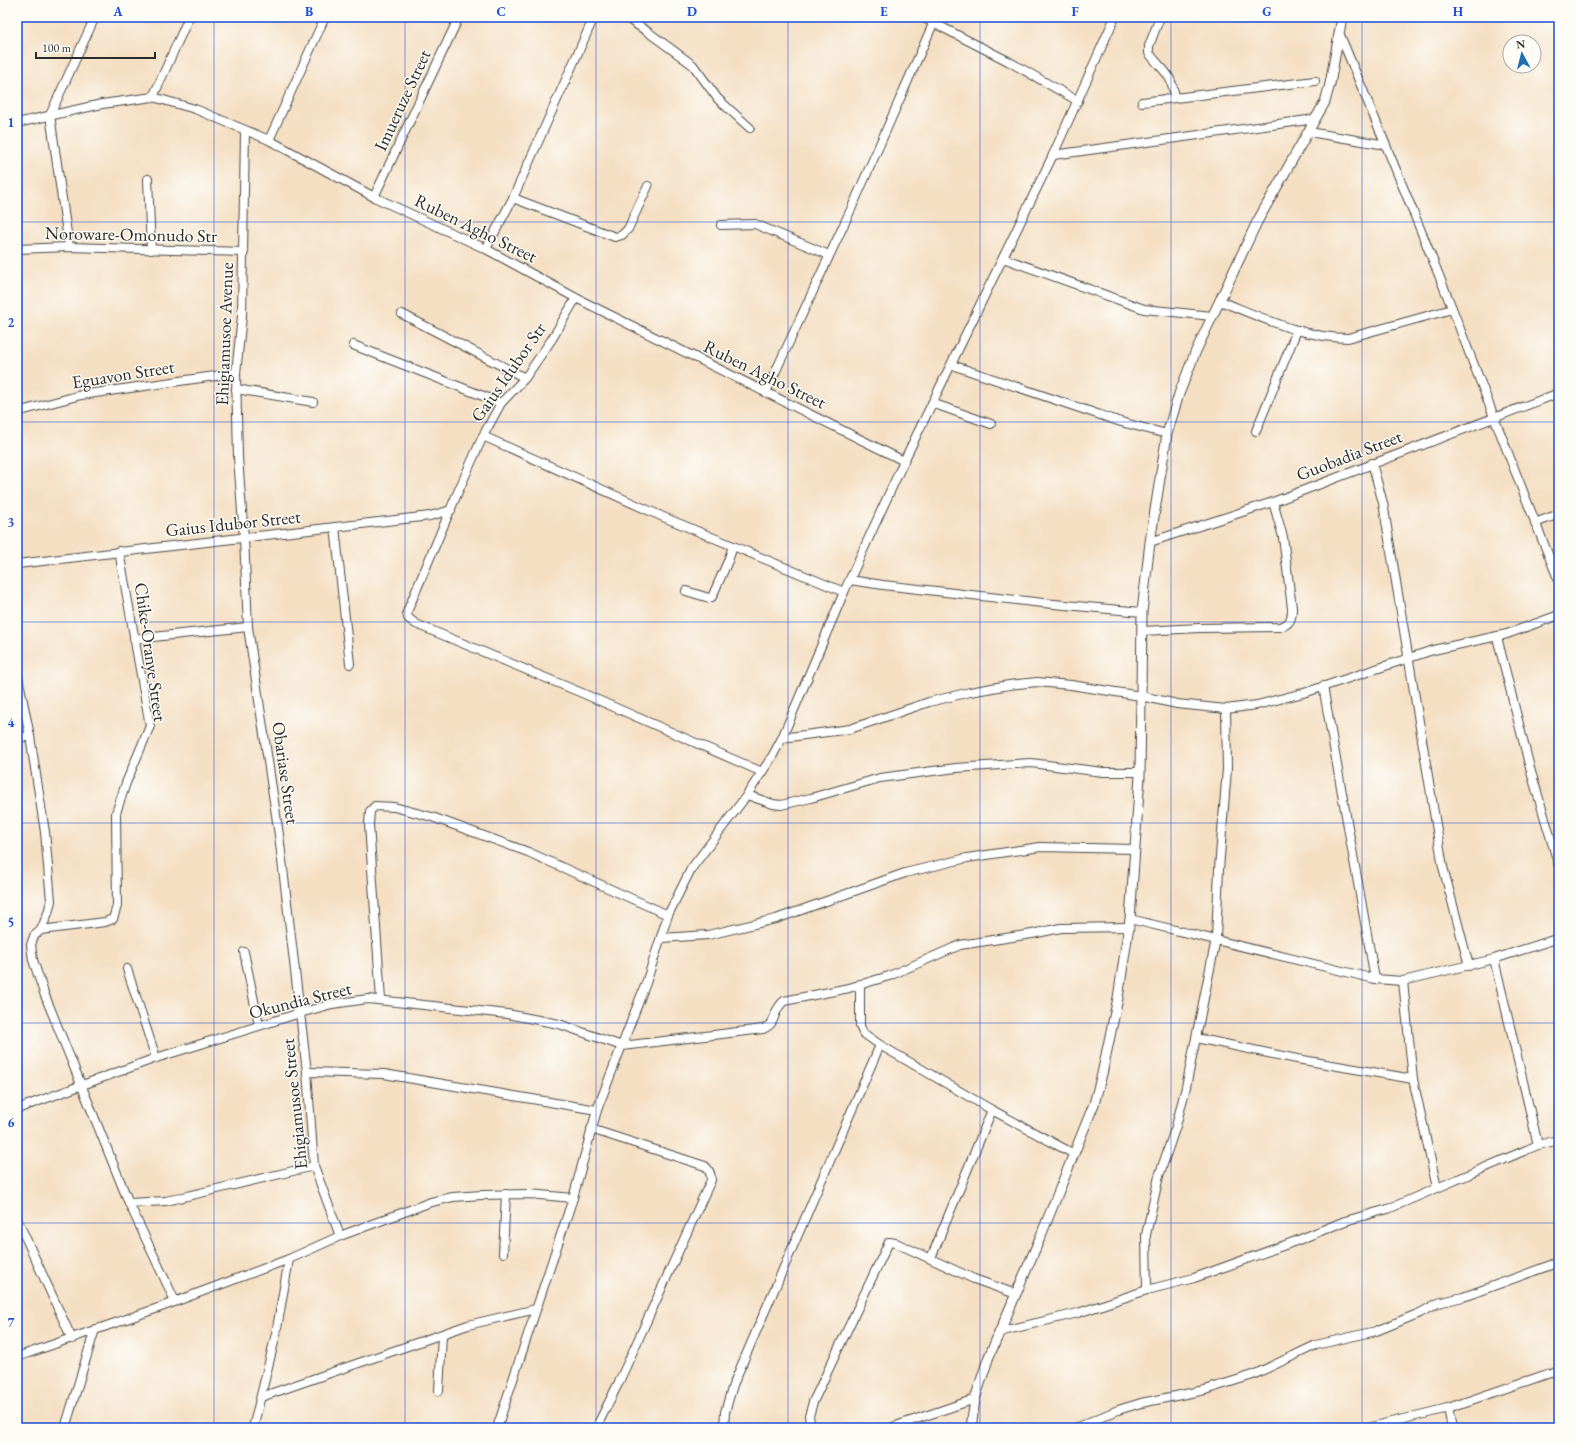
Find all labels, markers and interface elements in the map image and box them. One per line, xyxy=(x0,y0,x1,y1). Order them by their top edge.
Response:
text: A xyxy=(112,3,123,20)
text: B xyxy=(305,3,313,20)
text: C xyxy=(496,3,506,20)
text: D xyxy=(687,3,697,20)
text: E xyxy=(880,3,888,20)
text: F xyxy=(1071,3,1079,20)
text: G xyxy=(1262,3,1272,20)
text: H xyxy=(1453,3,1464,20)
scale bar xyxy=(36,34,155,60)
north arrow xyxy=(1502,34,1542,74)
text: N xyxy=(1516,37,1526,52)
text: 100 m xyxy=(42,40,72,56)
street label: Imueruze Street xyxy=(369,45,436,154)
text: 1 xyxy=(8,114,15,131)
street label: Ruben Agho Street xyxy=(411,188,541,268)
street label: Noroware-Omonudo Str xyxy=(45,221,217,247)
street label: Ehigiamusoe Avenue xyxy=(210,262,238,406)
text: 2 xyxy=(8,314,15,331)
street label: Gaius Idubor Str xyxy=(465,318,551,426)
street label: Ruben Agho Street xyxy=(700,334,830,414)
street label: Eguavon Street xyxy=(70,355,176,393)
street label: Guobadia Street xyxy=(1293,424,1405,486)
street label: Gaius Idubor Street xyxy=(164,504,302,542)
text: 3 xyxy=(8,514,15,531)
street label: Chike-Oranye Street xyxy=(130,581,172,723)
text: 4 xyxy=(8,714,15,731)
street label: Obariase Street xyxy=(267,720,305,826)
text: 5 xyxy=(8,914,14,931)
street label: Okundia Street xyxy=(246,976,354,1024)
street label: Ehigiamusoe Street xyxy=(276,1037,312,1171)
text: 6 xyxy=(8,1114,15,1131)
text: 7 xyxy=(8,1314,15,1331)

